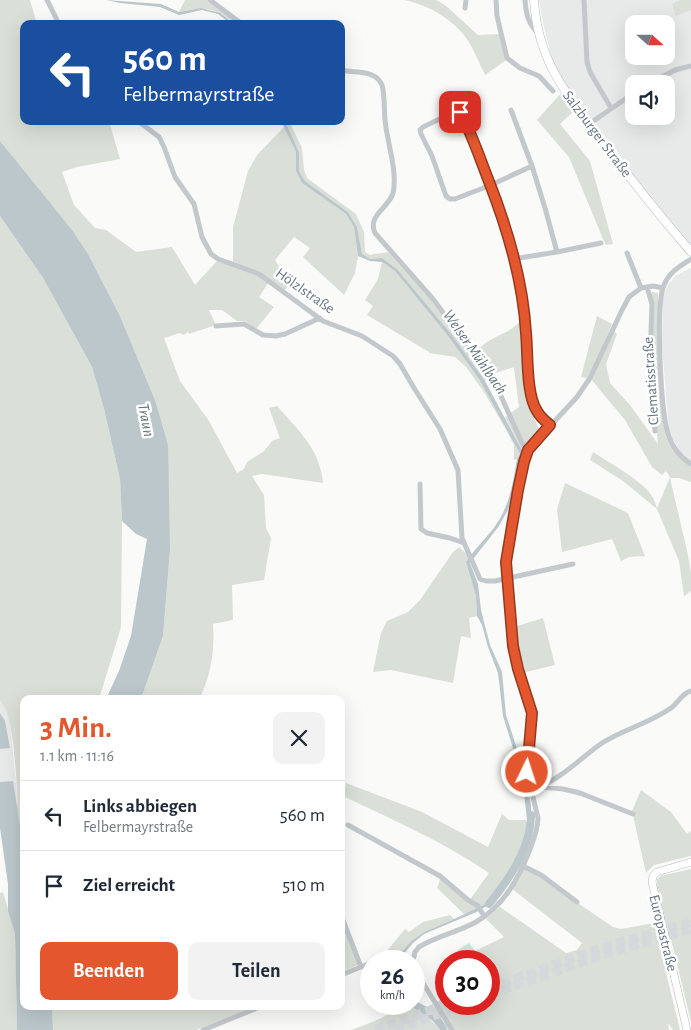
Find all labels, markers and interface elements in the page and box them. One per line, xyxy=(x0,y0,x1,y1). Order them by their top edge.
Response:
north arrow xyxy=(625,15,675,65)
map controls xyxy=(625,15,675,125)
icon: left xyxy=(40,40,105,105)
text: 560 m xyxy=(123,42,207,77)
button: sound xyxy=(625,75,675,125)
text: Felbermayrstraße xyxy=(123,83,274,105)
street label: Salzburger Straße xyxy=(560,88,634,180)
pin xyxy=(439,91,481,133)
icon: arrive xyxy=(446,98,474,126)
street label: Hölzlstraße xyxy=(273,265,337,317)
water label: Welser Mühlbach xyxy=(440,307,510,397)
street label: Clematisstraße xyxy=(640,336,662,426)
water label: Traun xyxy=(135,402,157,438)
button: close xyxy=(273,712,325,764)
text: 3 Min. xyxy=(40,713,112,743)
position arrow xyxy=(500,745,552,797)
text: 1.1 km · 11:16 xyxy=(40,748,114,764)
text: Links abbiegen xyxy=(83,797,197,816)
icon: left xyxy=(40,802,68,830)
text: 560 m xyxy=(280,806,325,825)
text: Felbermayrstraße xyxy=(83,819,193,835)
icon: arrive xyxy=(40,872,68,900)
text: Ziel erreicht xyxy=(83,876,175,895)
text: 510 m xyxy=(282,876,325,895)
street label: Europastraße xyxy=(646,893,680,973)
button: Beenden xyxy=(40,942,178,1000)
button: Teilen xyxy=(188,942,325,1000)
speed limit sign: 30 xyxy=(435,950,500,1015)
text: 26 xyxy=(381,964,404,989)
text: km/h xyxy=(380,989,405,1001)

